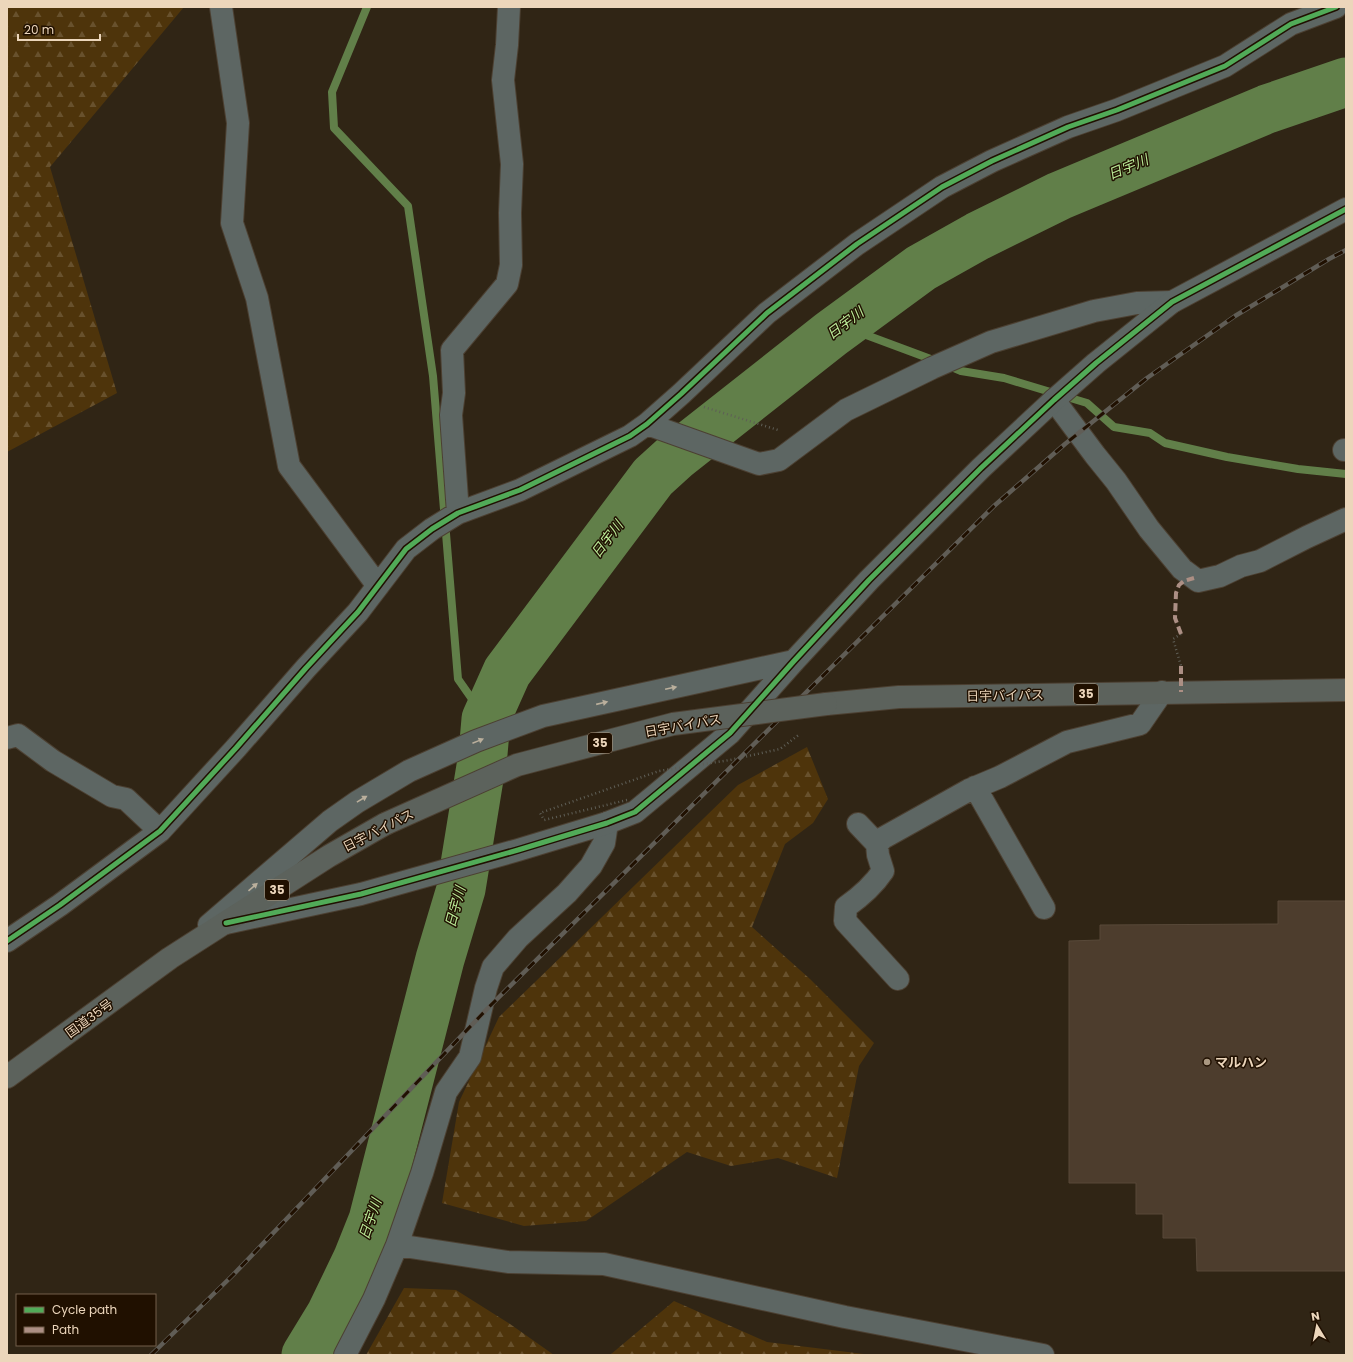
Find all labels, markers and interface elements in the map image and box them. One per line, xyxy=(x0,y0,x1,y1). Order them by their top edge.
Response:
scale bar xyxy=(18,16,100,42)
text: 20 m xyxy=(24,21,54,38)
water label: 日宇川 xyxy=(1105,149,1153,184)
water label: 日宇川 xyxy=(822,301,869,344)
water label: 日宇川 xyxy=(586,515,629,562)
one-way arrow xyxy=(665,684,678,690)
road number: 35 xyxy=(1074,684,1098,704)
street label: 日宇バイパス xyxy=(966,685,1044,706)
one-way arrow xyxy=(596,700,608,706)
street label: 日宇バイパス xyxy=(643,709,723,742)
road number: 35 xyxy=(588,733,612,753)
one-way arrow xyxy=(472,737,484,743)
one-way arrow xyxy=(356,796,368,803)
street label: 日宇バイパス xyxy=(339,804,417,857)
road number: 35 xyxy=(265,880,289,900)
water label: 日宇川 xyxy=(440,882,471,930)
one-way arrow xyxy=(247,883,258,892)
street label: 国道35号 xyxy=(62,995,117,1042)
place label: マルハン xyxy=(1215,1053,1267,1072)
marker: マルハン xyxy=(1202,1057,1212,1067)
water label: 日宇川 xyxy=(354,1194,387,1242)
legend xyxy=(16,1294,156,1346)
text: Cycle path xyxy=(52,1301,117,1318)
north arrow xyxy=(1297,1306,1337,1346)
text: N xyxy=(1310,1308,1321,1325)
text: Path xyxy=(52,1321,79,1338)

